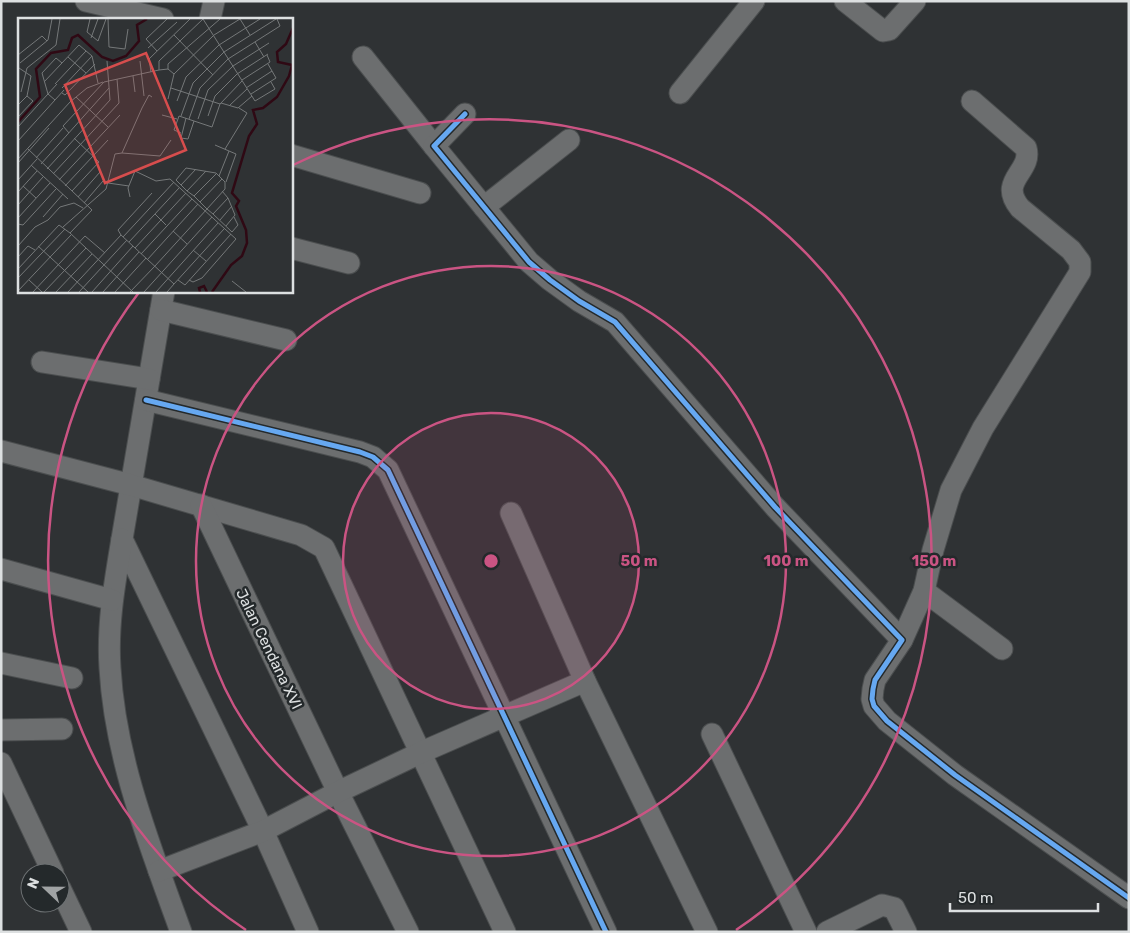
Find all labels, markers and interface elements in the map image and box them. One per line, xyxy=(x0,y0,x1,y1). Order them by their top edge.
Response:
inset map xyxy=(18,18,292,292)
centre of rings xyxy=(482,552,500,570)
text: 50 m xyxy=(621,552,657,570)
text: 100 m xyxy=(764,552,808,570)
text: 150 m xyxy=(912,552,956,570)
street label: Jalan Cendana XVI xyxy=(232,586,306,712)
north arrow xyxy=(20,863,70,913)
text: N xyxy=(24,875,43,891)
scale bar xyxy=(950,880,1098,912)
text: 50 m xyxy=(958,889,993,907)

